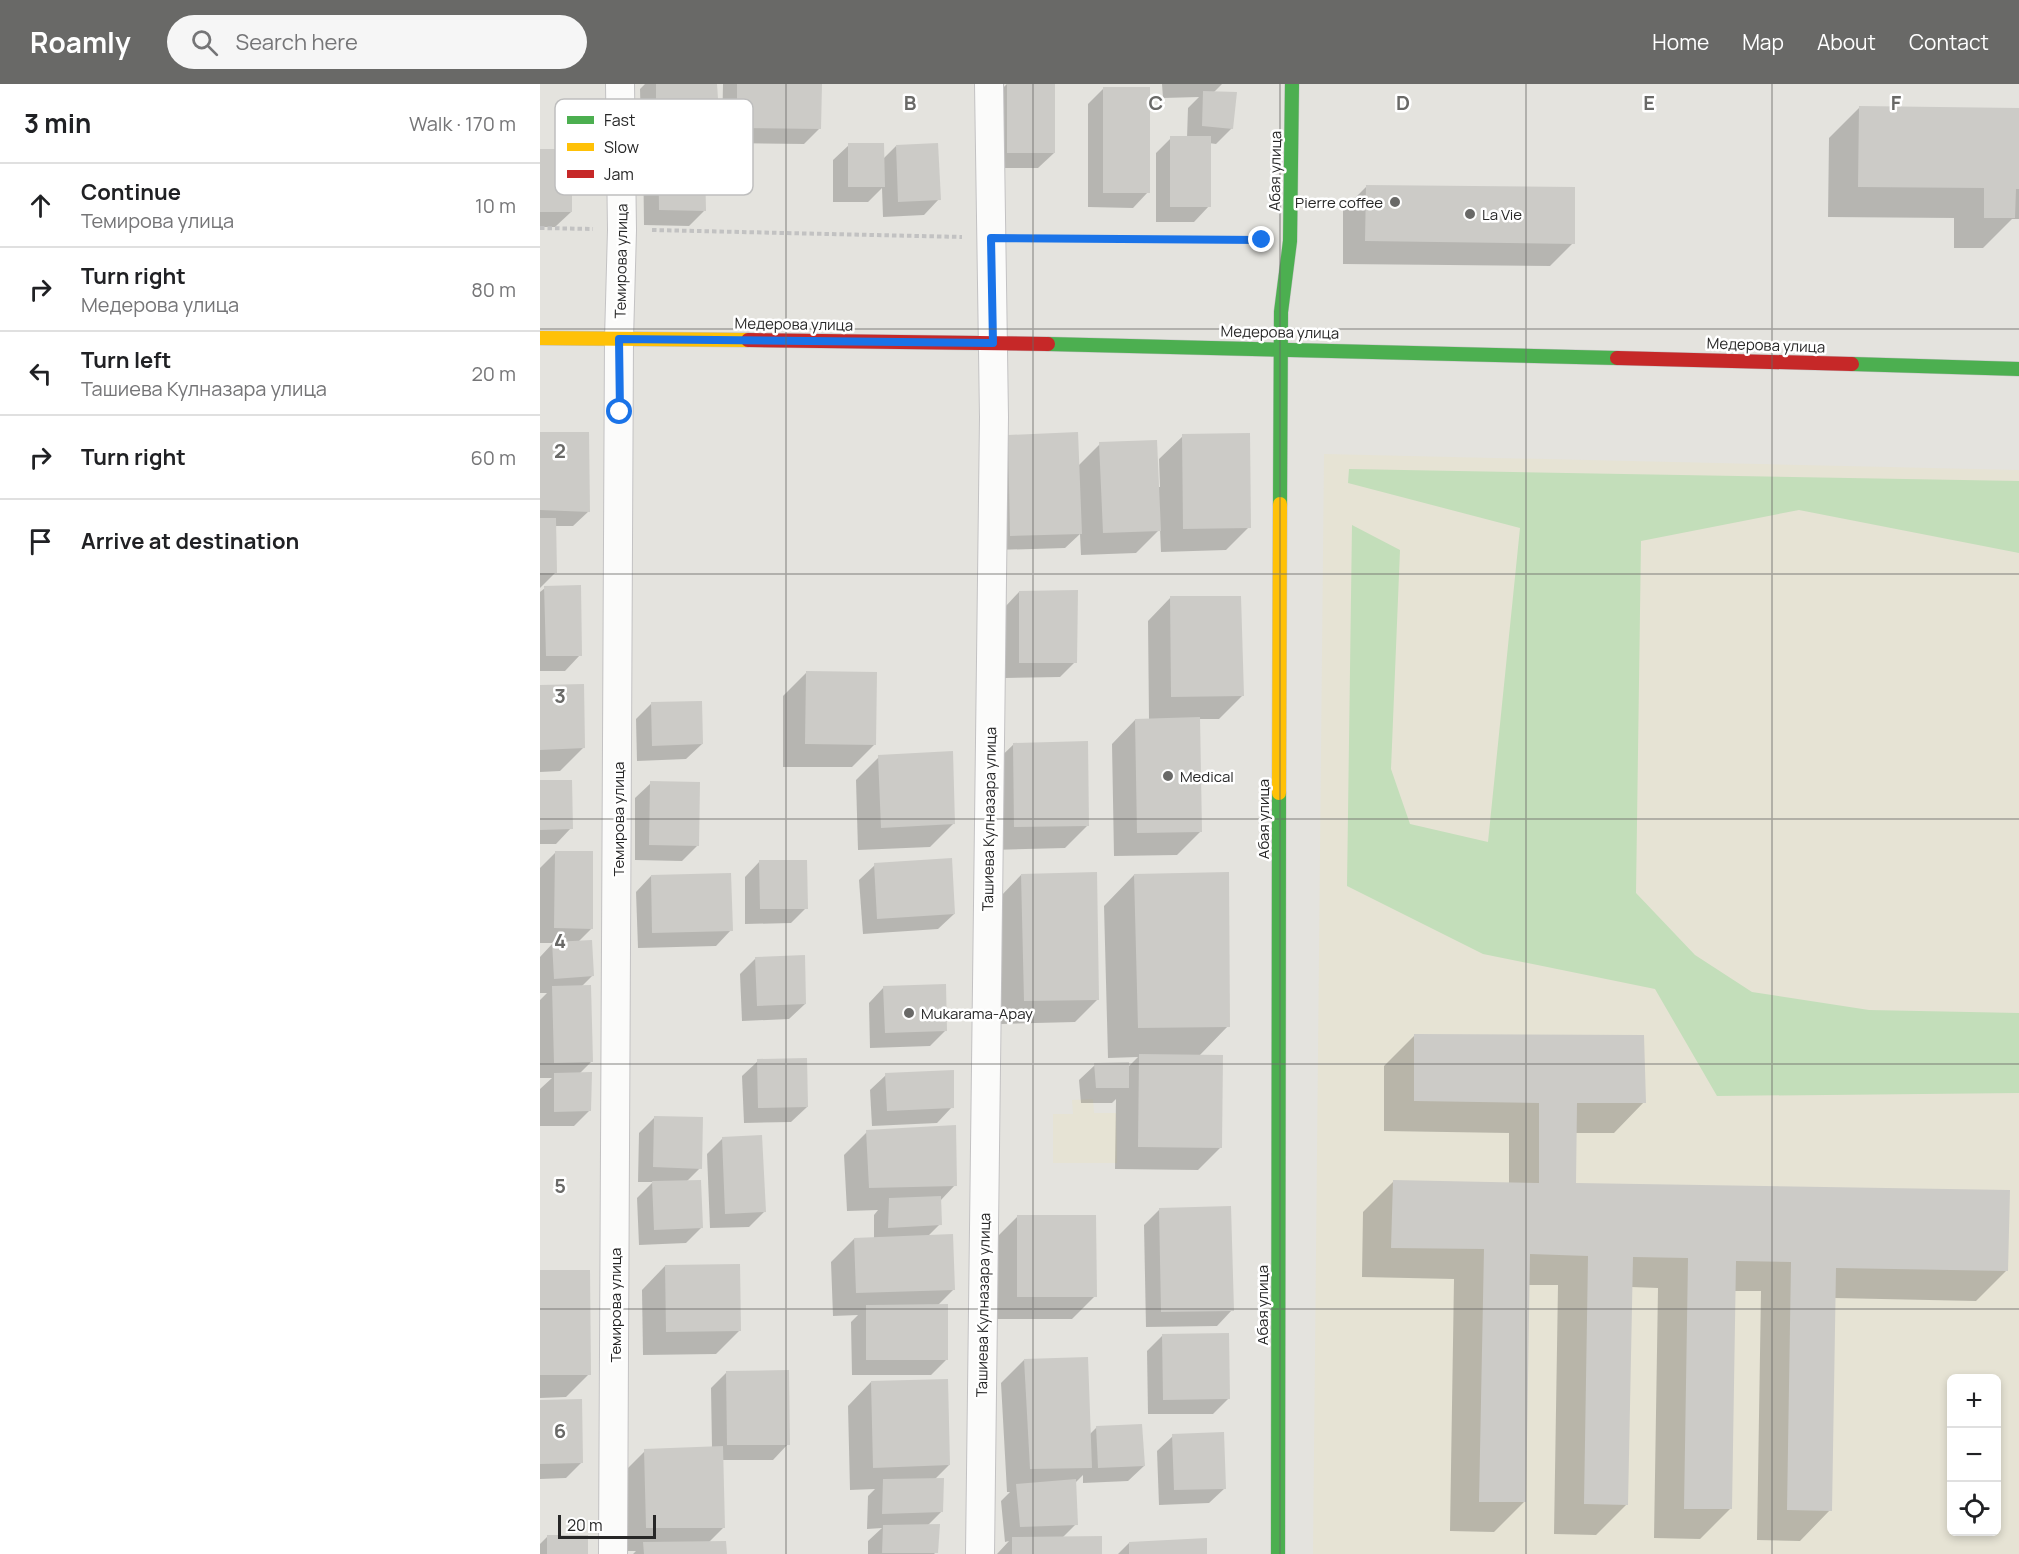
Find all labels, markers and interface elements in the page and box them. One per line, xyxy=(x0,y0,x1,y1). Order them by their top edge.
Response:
search box xyxy=(167,15,587,69)
text: Roamly xyxy=(30,23,131,61)
icon: search xyxy=(188,26,221,59)
text: Search here xyxy=(236,27,358,57)
text: Home xyxy=(1652,28,1709,56)
text: Map xyxy=(1742,28,1784,56)
text: About xyxy=(1817,28,1876,56)
text: Contact xyxy=(1909,28,1989,56)
text: B xyxy=(904,89,917,116)
text: C xyxy=(1149,89,1163,116)
text: D xyxy=(1396,89,1410,116)
text: E xyxy=(1643,89,1655,116)
text: F xyxy=(1891,89,1902,116)
legend xyxy=(555,99,753,195)
text: 3 min xyxy=(24,105,91,141)
text: Fast xyxy=(604,109,635,131)
text: Walk · 170 m xyxy=(409,110,516,137)
street label: Абая улица xyxy=(1264,131,1286,211)
text: Slow xyxy=(604,136,639,158)
text: Jam xyxy=(604,163,634,185)
text: Continue xyxy=(81,177,181,207)
icon: ahead xyxy=(24,189,57,222)
text: 10 m xyxy=(475,192,516,219)
place label: Рierre coffee xyxy=(1295,192,1383,213)
marker: Рierre coffee xyxy=(1388,195,1402,209)
street label: Темирова улица xyxy=(609,203,633,319)
place label: La Vie xyxy=(1482,204,1522,225)
text: Темирова улица xyxy=(81,207,234,234)
marker: La Vie xyxy=(1463,207,1477,221)
route end xyxy=(1248,226,1274,252)
text: Turn right xyxy=(81,261,186,291)
icon: right xyxy=(24,273,57,306)
text: 80 m xyxy=(471,276,516,303)
text: Медерова улица xyxy=(81,291,239,318)
street label: Медерова улица xyxy=(735,312,853,336)
street label: Медерова улица xyxy=(1221,320,1339,344)
street label: Медерова улица xyxy=(1706,332,1826,358)
text: Turn left xyxy=(81,345,171,375)
icon: left xyxy=(24,357,57,390)
text: 20 m xyxy=(471,360,516,387)
text: Ташиева Кулназара улица xyxy=(81,375,327,402)
route start xyxy=(606,398,632,424)
text: 2 xyxy=(554,437,566,464)
icon: right xyxy=(24,441,57,474)
text: Turn right xyxy=(81,442,186,472)
text: 60 m xyxy=(470,444,516,471)
icon: arrive xyxy=(24,525,57,558)
text: Arrive at destination xyxy=(81,526,299,556)
text: 3 xyxy=(554,682,566,709)
street label: Ташиева Кулназара улица xyxy=(977,727,1001,911)
street label: Темирова улица xyxy=(608,762,629,876)
place label: Medical xyxy=(1180,766,1234,787)
marker: Medical xyxy=(1161,769,1175,783)
street label: Абая улица xyxy=(1253,779,1274,859)
text: 4 xyxy=(554,927,566,954)
place label: Mukarama-Apay xyxy=(921,1003,1033,1024)
marker: Mukarama-Apay xyxy=(902,1006,916,1020)
text: 5 xyxy=(554,1172,566,1199)
street label: Ташиева Кулназара улица xyxy=(971,1213,995,1397)
street label: Темирова улица xyxy=(605,1248,626,1362)
street label: Абая улица xyxy=(1252,1265,1273,1345)
map controls xyxy=(1947,1374,2001,1536)
button: + xyxy=(1947,1374,2001,1428)
text: 6 xyxy=(554,1417,566,1444)
button: − xyxy=(1947,1428,2001,1482)
button: locate xyxy=(1947,1482,2001,1536)
scale bar xyxy=(558,1512,656,1540)
text: 20 m xyxy=(567,1514,603,1536)

